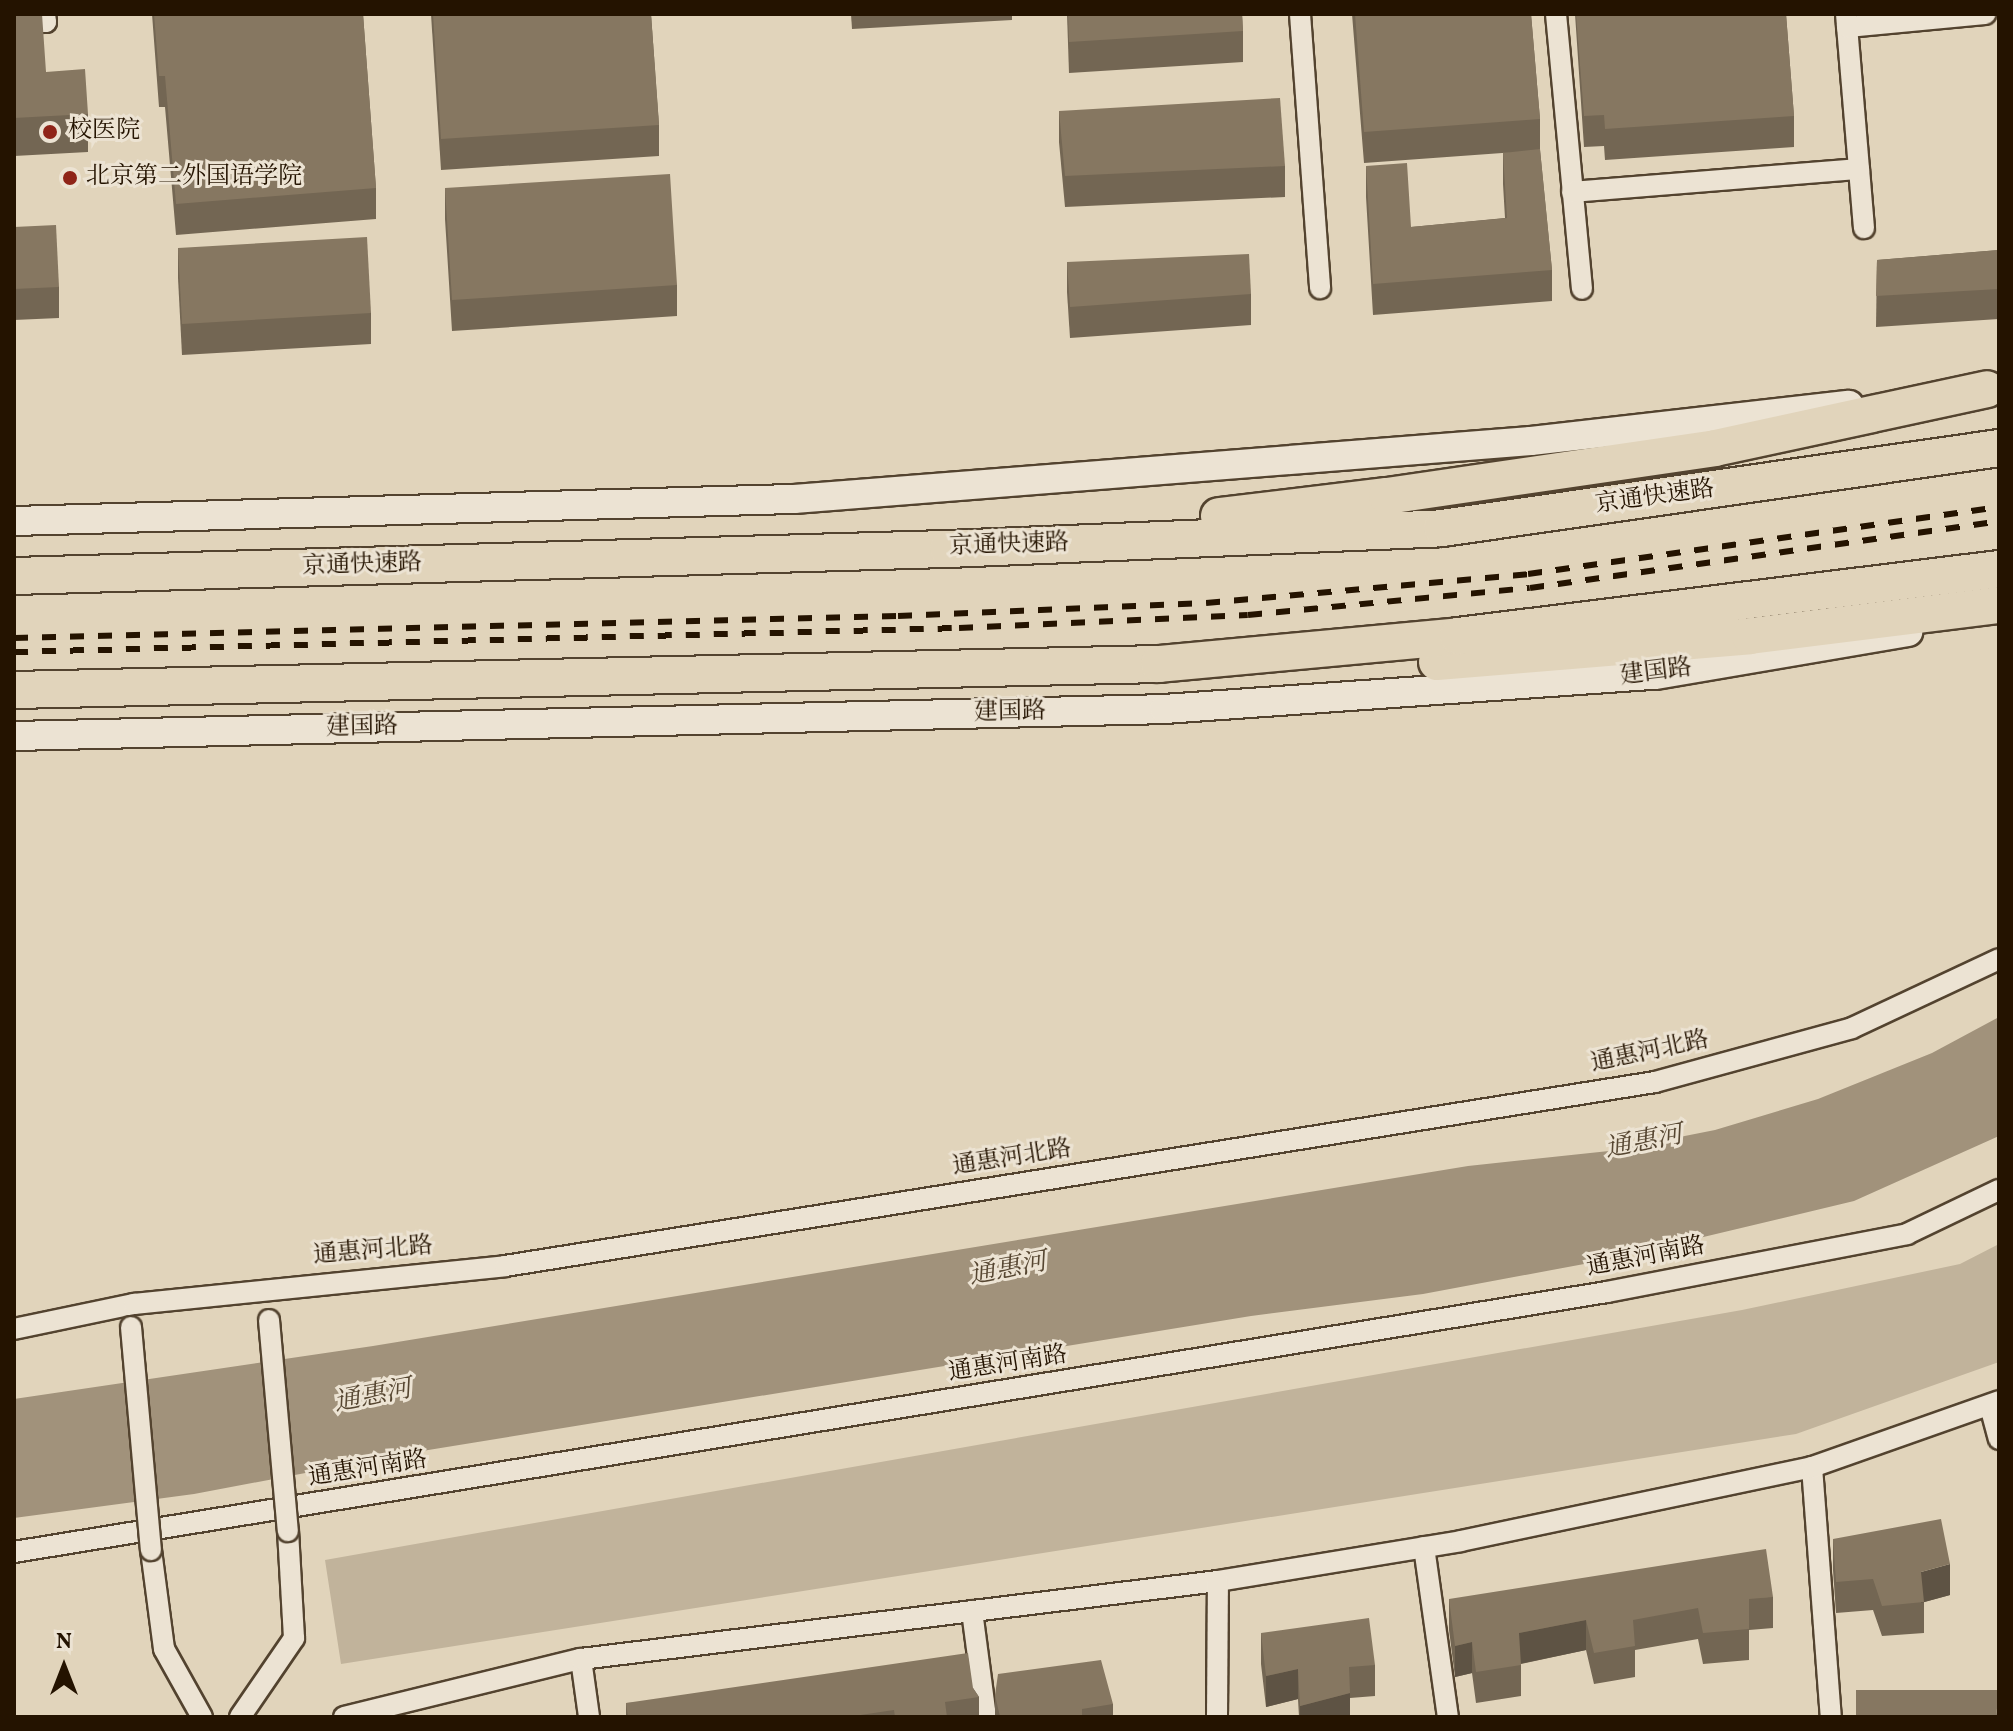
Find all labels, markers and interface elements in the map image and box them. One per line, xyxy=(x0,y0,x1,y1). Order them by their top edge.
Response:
place label: 校医院 xyxy=(68,118,140,146)
marker: 校医院 xyxy=(39,121,61,143)
place label: 北京第二外国语学院 xyxy=(86,164,302,192)
marker: 北京第二外国语学院 xyxy=(61,169,79,187)
street label: 京通快速路 xyxy=(1594,475,1716,521)
street label: 京通快速路 xyxy=(949,530,1069,562)
street label: 京通快速路 xyxy=(302,550,422,582)
street label: 建国路 xyxy=(1619,654,1693,692)
street label: 建国路 xyxy=(974,698,1046,728)
street label: 建国路 xyxy=(326,713,398,743)
street label: 通惠河北路 xyxy=(1588,1026,1712,1080)
water label: 通惠河 xyxy=(1603,1120,1685,1166)
street label: 通惠河北路 xyxy=(950,1135,1074,1183)
street label: 通惠河北路 xyxy=(312,1232,434,1272)
street label: 通惠河南路 xyxy=(1584,1232,1708,1284)
water label: 通惠河 xyxy=(967,1247,1049,1293)
street label: 通惠河南路 xyxy=(946,1341,1070,1389)
water label: 通惠河 xyxy=(332,1374,414,1420)
street label: 通惠河南路 xyxy=(306,1446,430,1494)
north arrow xyxy=(24,1627,104,1707)
text: N xyxy=(56,1627,72,1658)

